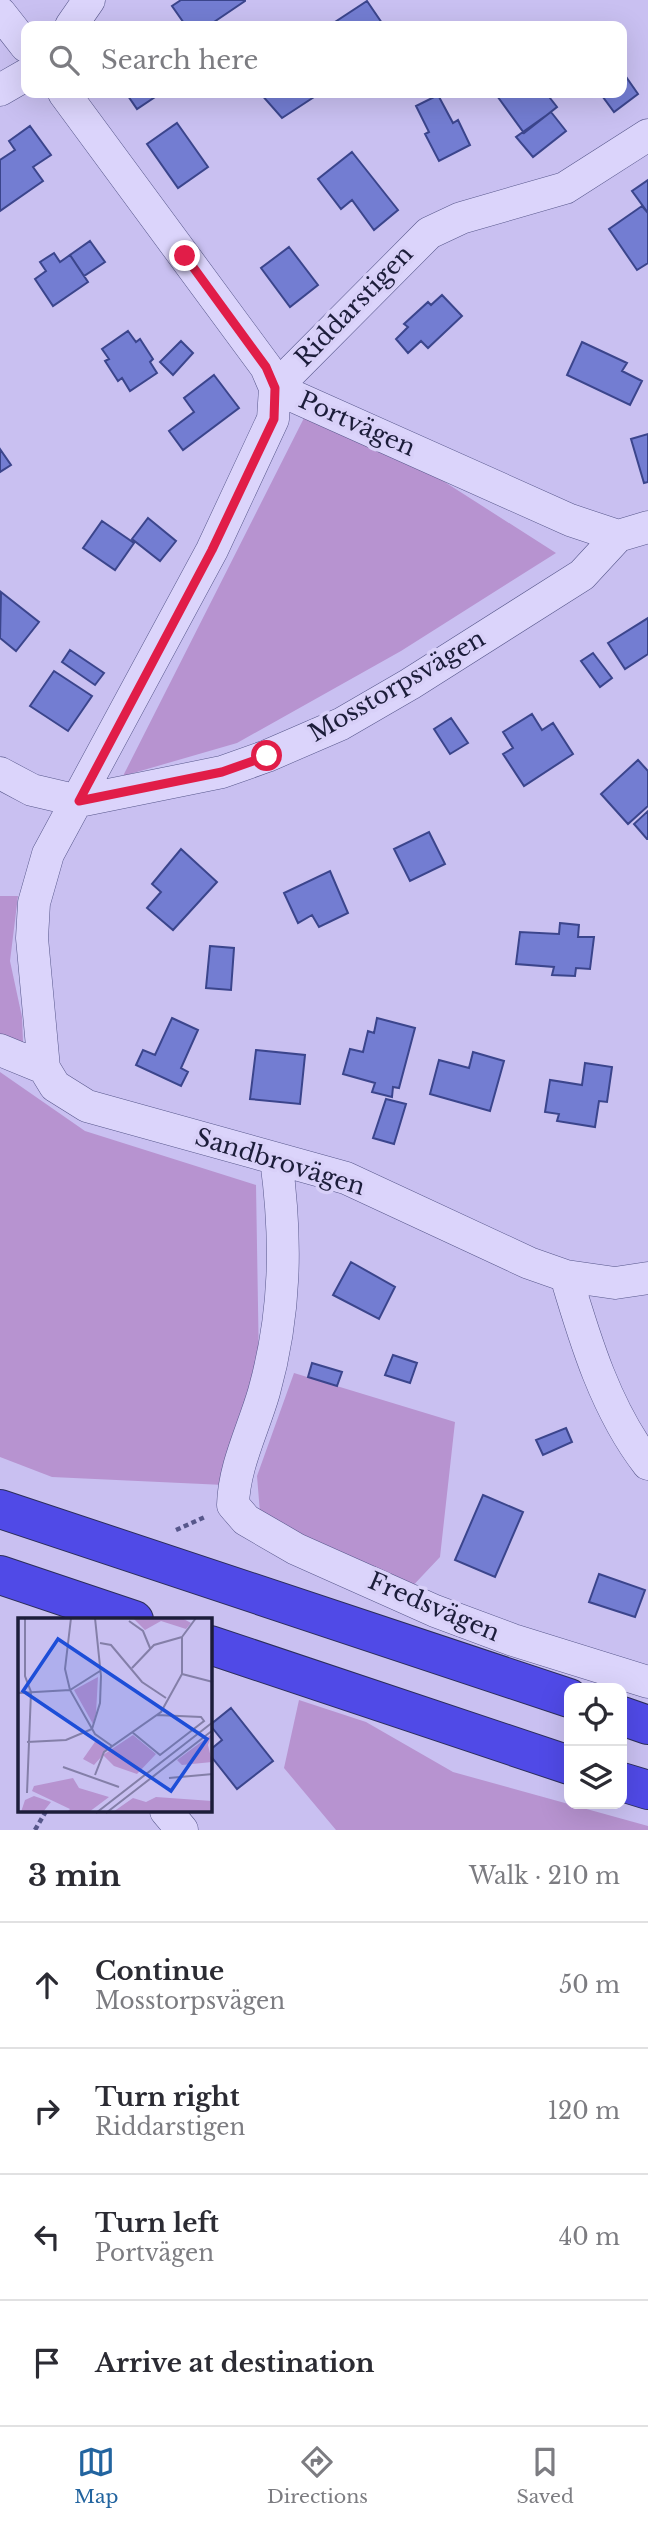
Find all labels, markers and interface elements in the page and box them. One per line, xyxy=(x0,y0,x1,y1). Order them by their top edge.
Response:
search box xyxy=(21,21,627,98)
icon: search xyxy=(45,41,83,79)
text: Search here xyxy=(101,44,258,76)
street label: Riddarstigen xyxy=(289,239,419,372)
route end xyxy=(169,240,200,271)
street label: Portvägen xyxy=(295,385,420,462)
street label: Mosstorpsvägen xyxy=(304,623,490,748)
route start xyxy=(251,740,282,771)
street label: Sandbrovägen xyxy=(192,1122,368,1201)
street label: Fredsvägen xyxy=(364,1566,504,1647)
inset map xyxy=(18,1618,212,1812)
map controls xyxy=(564,1683,627,1809)
button: locate xyxy=(564,1683,627,1746)
button: layers xyxy=(564,1746,627,1809)
text: 3 min xyxy=(28,1857,121,1894)
text: Walk · 210 m xyxy=(469,1862,620,1890)
text: Continue xyxy=(95,1955,224,1987)
icon: ahead xyxy=(28,1966,66,2004)
text: 50 m xyxy=(559,1971,620,1999)
text: Mosstorpsvägen xyxy=(95,1987,285,2015)
text: Turn right xyxy=(95,2081,240,2113)
icon: right xyxy=(28,2092,66,2130)
text: 120 m xyxy=(548,2097,620,2125)
text: Riddarstigen xyxy=(95,2113,245,2141)
text: Turn left xyxy=(95,2207,219,2239)
icon: left xyxy=(28,2218,66,2256)
text: 40 m xyxy=(559,2223,620,2251)
text: Portvägen xyxy=(95,2239,214,2267)
icon: arrive xyxy=(28,2344,66,2382)
text: Arrive at destination xyxy=(95,2347,375,2379)
tab: Map xyxy=(74,2443,118,2508)
tab: Directions xyxy=(267,2443,368,2508)
tab: Saved xyxy=(516,2443,574,2508)

